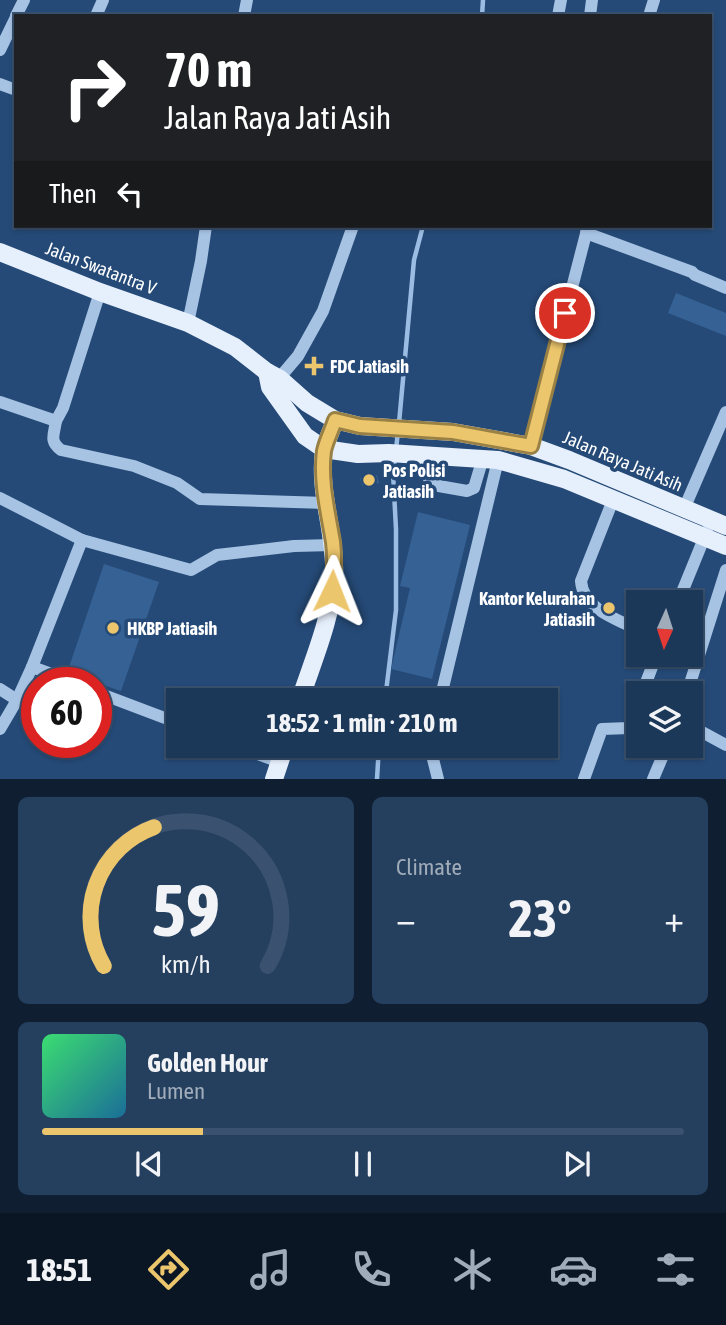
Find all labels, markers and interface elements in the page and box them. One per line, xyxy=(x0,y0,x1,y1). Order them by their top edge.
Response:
text: 70 m xyxy=(164,41,252,97)
icon: right xyxy=(49,42,140,133)
text: Jalan Raya Jati Asih xyxy=(164,99,391,136)
icon: left xyxy=(111,175,149,213)
text: Then xyxy=(49,179,97,209)
street label: Jalan Swatantra V xyxy=(43,237,159,299)
pin xyxy=(535,283,595,343)
icon: arrive xyxy=(546,294,584,332)
marker: FDC Jatiasih xyxy=(304,356,324,376)
place label: FDC Jatiasih xyxy=(330,356,409,377)
street label: Jalan Raya Jati Asih xyxy=(560,426,686,496)
place label: Pos Polisi Jatiasih xyxy=(382,460,445,502)
marker: Pos Polisi Jatiasih xyxy=(361,472,377,488)
position arrow xyxy=(295,554,369,628)
place label: Kantor Kelurahan Jatiasih xyxy=(479,588,595,630)
north arrow xyxy=(626,590,704,667)
map controls xyxy=(626,590,703,758)
marker: Kantor Kelurahan Jatiasih xyxy=(601,600,617,616)
place label: HKBP Jatiasih xyxy=(127,618,217,639)
marker: HKBP Jatiasih xyxy=(105,620,121,636)
speed limit sign: 60 xyxy=(21,667,112,758)
button: layers xyxy=(626,681,703,758)
text: 18:52 · 1 min · 210 m xyxy=(267,708,457,738)
text: Climate xyxy=(396,854,462,880)
text: 59 xyxy=(152,869,220,952)
text: 23° xyxy=(508,888,572,948)
text: − xyxy=(396,897,416,940)
text: + xyxy=(664,897,684,940)
text: km/h xyxy=(161,950,211,978)
text: Golden Hour xyxy=(147,1048,267,1078)
text: Lumen xyxy=(147,1078,205,1104)
icon: previous xyxy=(130,1145,168,1183)
icon: pause xyxy=(344,1145,382,1183)
icon: next xyxy=(558,1145,596,1183)
icon: directions xyxy=(144,1245,193,1294)
icon: music xyxy=(246,1245,295,1294)
icon: phone xyxy=(347,1245,396,1294)
icon: climate xyxy=(448,1245,497,1294)
icon: car xyxy=(549,1245,598,1294)
icon: filters xyxy=(651,1245,700,1294)
text: 18:51 xyxy=(26,1251,92,1288)

